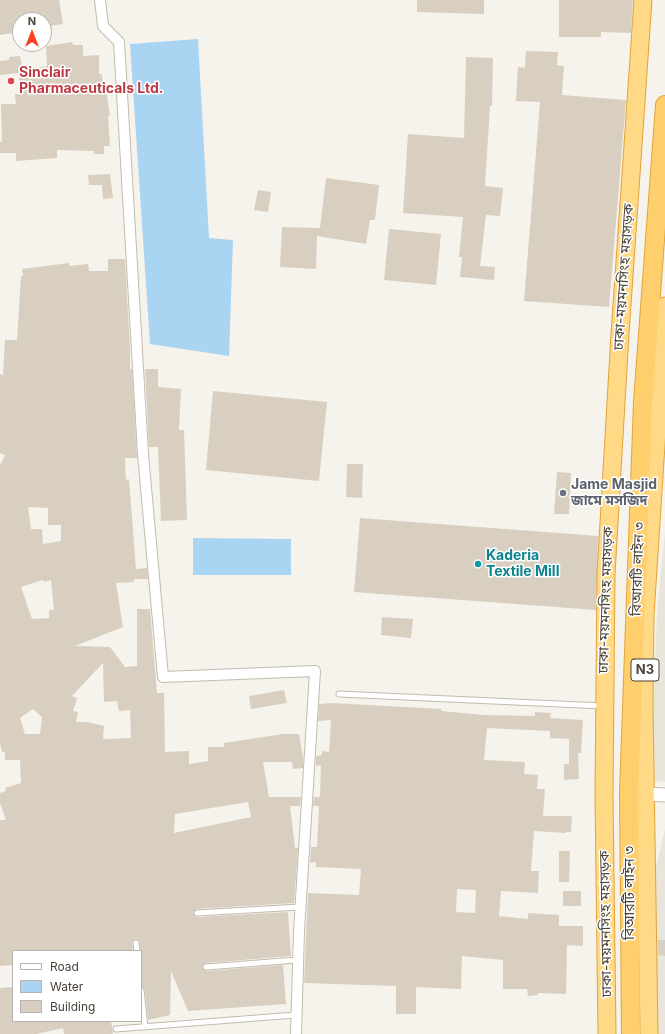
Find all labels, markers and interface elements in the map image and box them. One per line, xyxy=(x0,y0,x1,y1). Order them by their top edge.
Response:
north arrow xyxy=(12,12,52,52)
text: N xyxy=(28,14,36,28)
place label: Sinclair Pharmaceuticals Ltd. xyxy=(19,65,163,98)
marker: Sinclair Pharmaceuticals Ltd. xyxy=(6,76,16,86)
street label: ঢাকা-ময়মনসিংহ মহাসড়ক xyxy=(610,203,638,351)
place label: Jame Masjid জামে মসজিদ xyxy=(571,477,657,510)
marker: Jame Masjid জামে মসজিদ xyxy=(558,488,568,498)
street label: বিআরটি লাইন ৩ xyxy=(628,522,648,616)
street label: ঢাকা-ময়মনসিংহ মহাসড়ক xyxy=(595,526,617,674)
place label: Kaderia Textile Mill xyxy=(486,548,559,580)
marker: Kaderia Textile Mill xyxy=(473,559,483,569)
road number: N3 xyxy=(631,659,659,681)
street label: বিআরটি লাইন ৩ xyxy=(622,846,638,940)
street label: ঢাকা-ময়মনসিংহ মহাসড়ক xyxy=(596,850,616,998)
legend xyxy=(12,950,142,1022)
text: Road xyxy=(50,959,79,974)
text: Water xyxy=(50,979,83,994)
text: Building xyxy=(50,999,95,1014)

